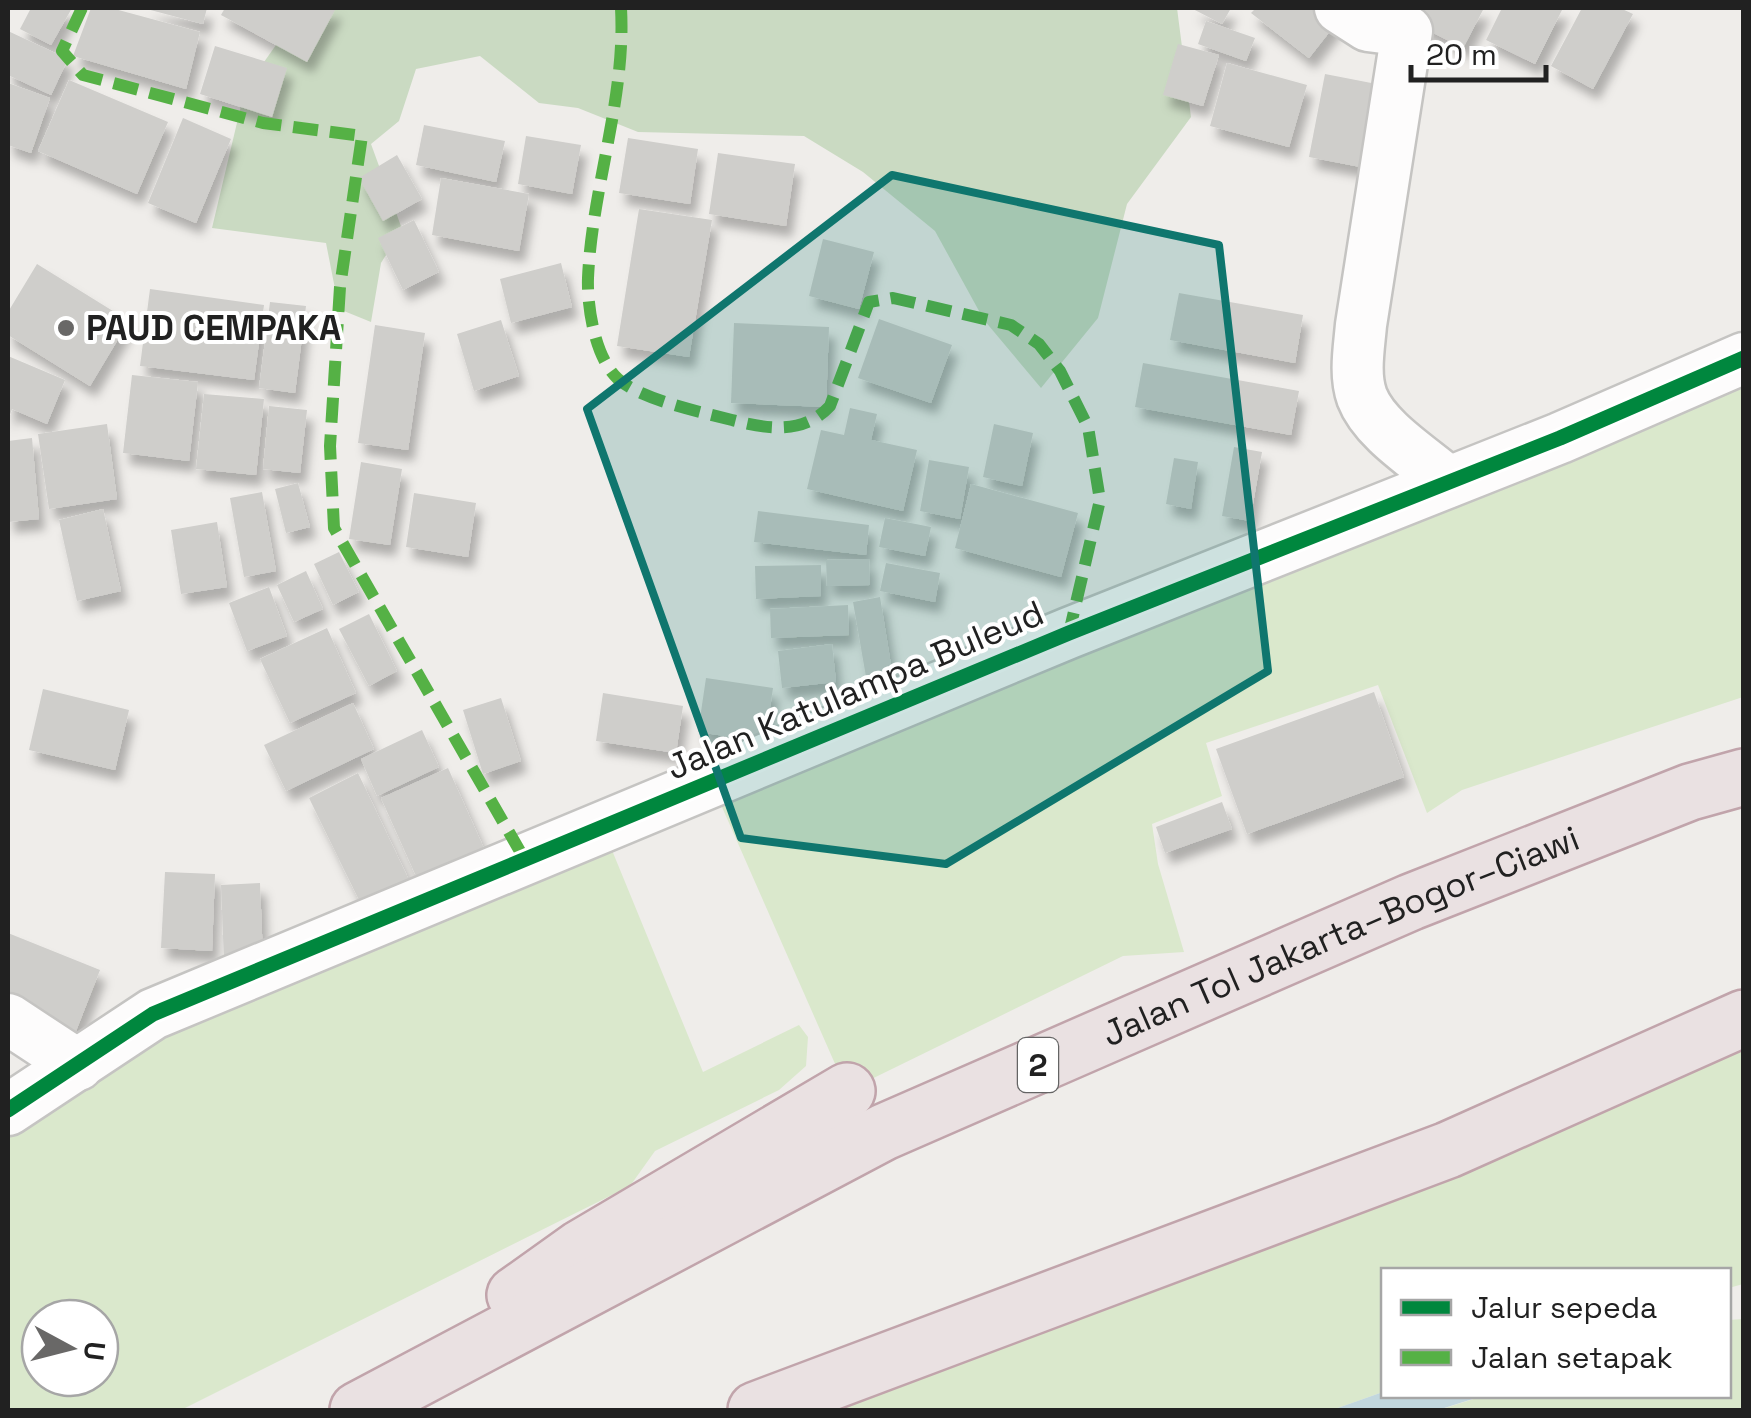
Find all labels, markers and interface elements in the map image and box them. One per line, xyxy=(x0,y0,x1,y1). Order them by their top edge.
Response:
scale bar xyxy=(1411,20,1546,82)
text: 20 m xyxy=(1426,35,1497,74)
place label: PAUD CEMPAKA xyxy=(86,306,341,350)
marker: PAUD CEMPAKA xyxy=(55,317,77,339)
street label: Jalan Katulampa Buleud xyxy=(660,591,1050,789)
street label: Jalan Tol Jakarta–Bogor–Ciawi xyxy=(1095,816,1585,1056)
road number: 2 xyxy=(1018,1038,1058,1092)
legend xyxy=(1381,1268,1731,1398)
text: Jalur sepeda xyxy=(1471,1288,1657,1327)
north arrow xyxy=(20,1298,120,1398)
text: Jalan setapak xyxy=(1471,1338,1673,1377)
text: U xyxy=(76,1340,114,1363)

